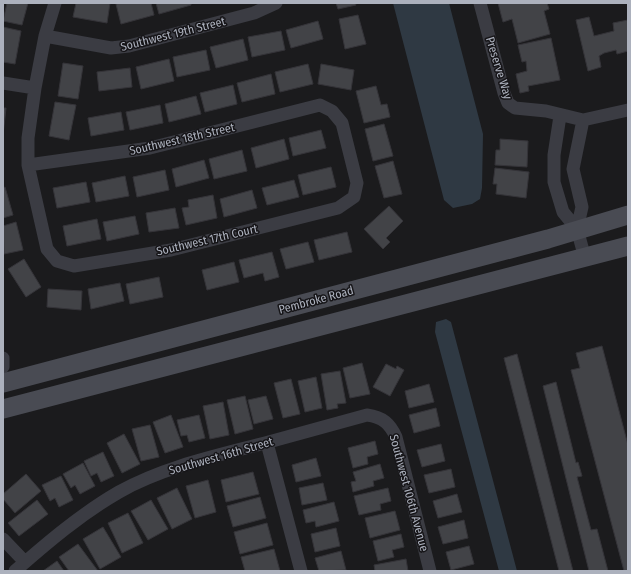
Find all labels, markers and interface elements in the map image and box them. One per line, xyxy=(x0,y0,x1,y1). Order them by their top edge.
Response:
street label: Southwest 19th Street xyxy=(119,14,227,54)
street label: Preserve Way xyxy=(483,35,515,102)
street label: Southwest 18th Street xyxy=(128,120,236,158)
street label: Southwest 17th Court xyxy=(155,222,259,258)
street label: Pembroke Road xyxy=(277,283,355,317)
street label: Southwest 106th Avenue xyxy=(387,433,431,553)
street label: Southwest 16th Street xyxy=(167,434,275,478)

